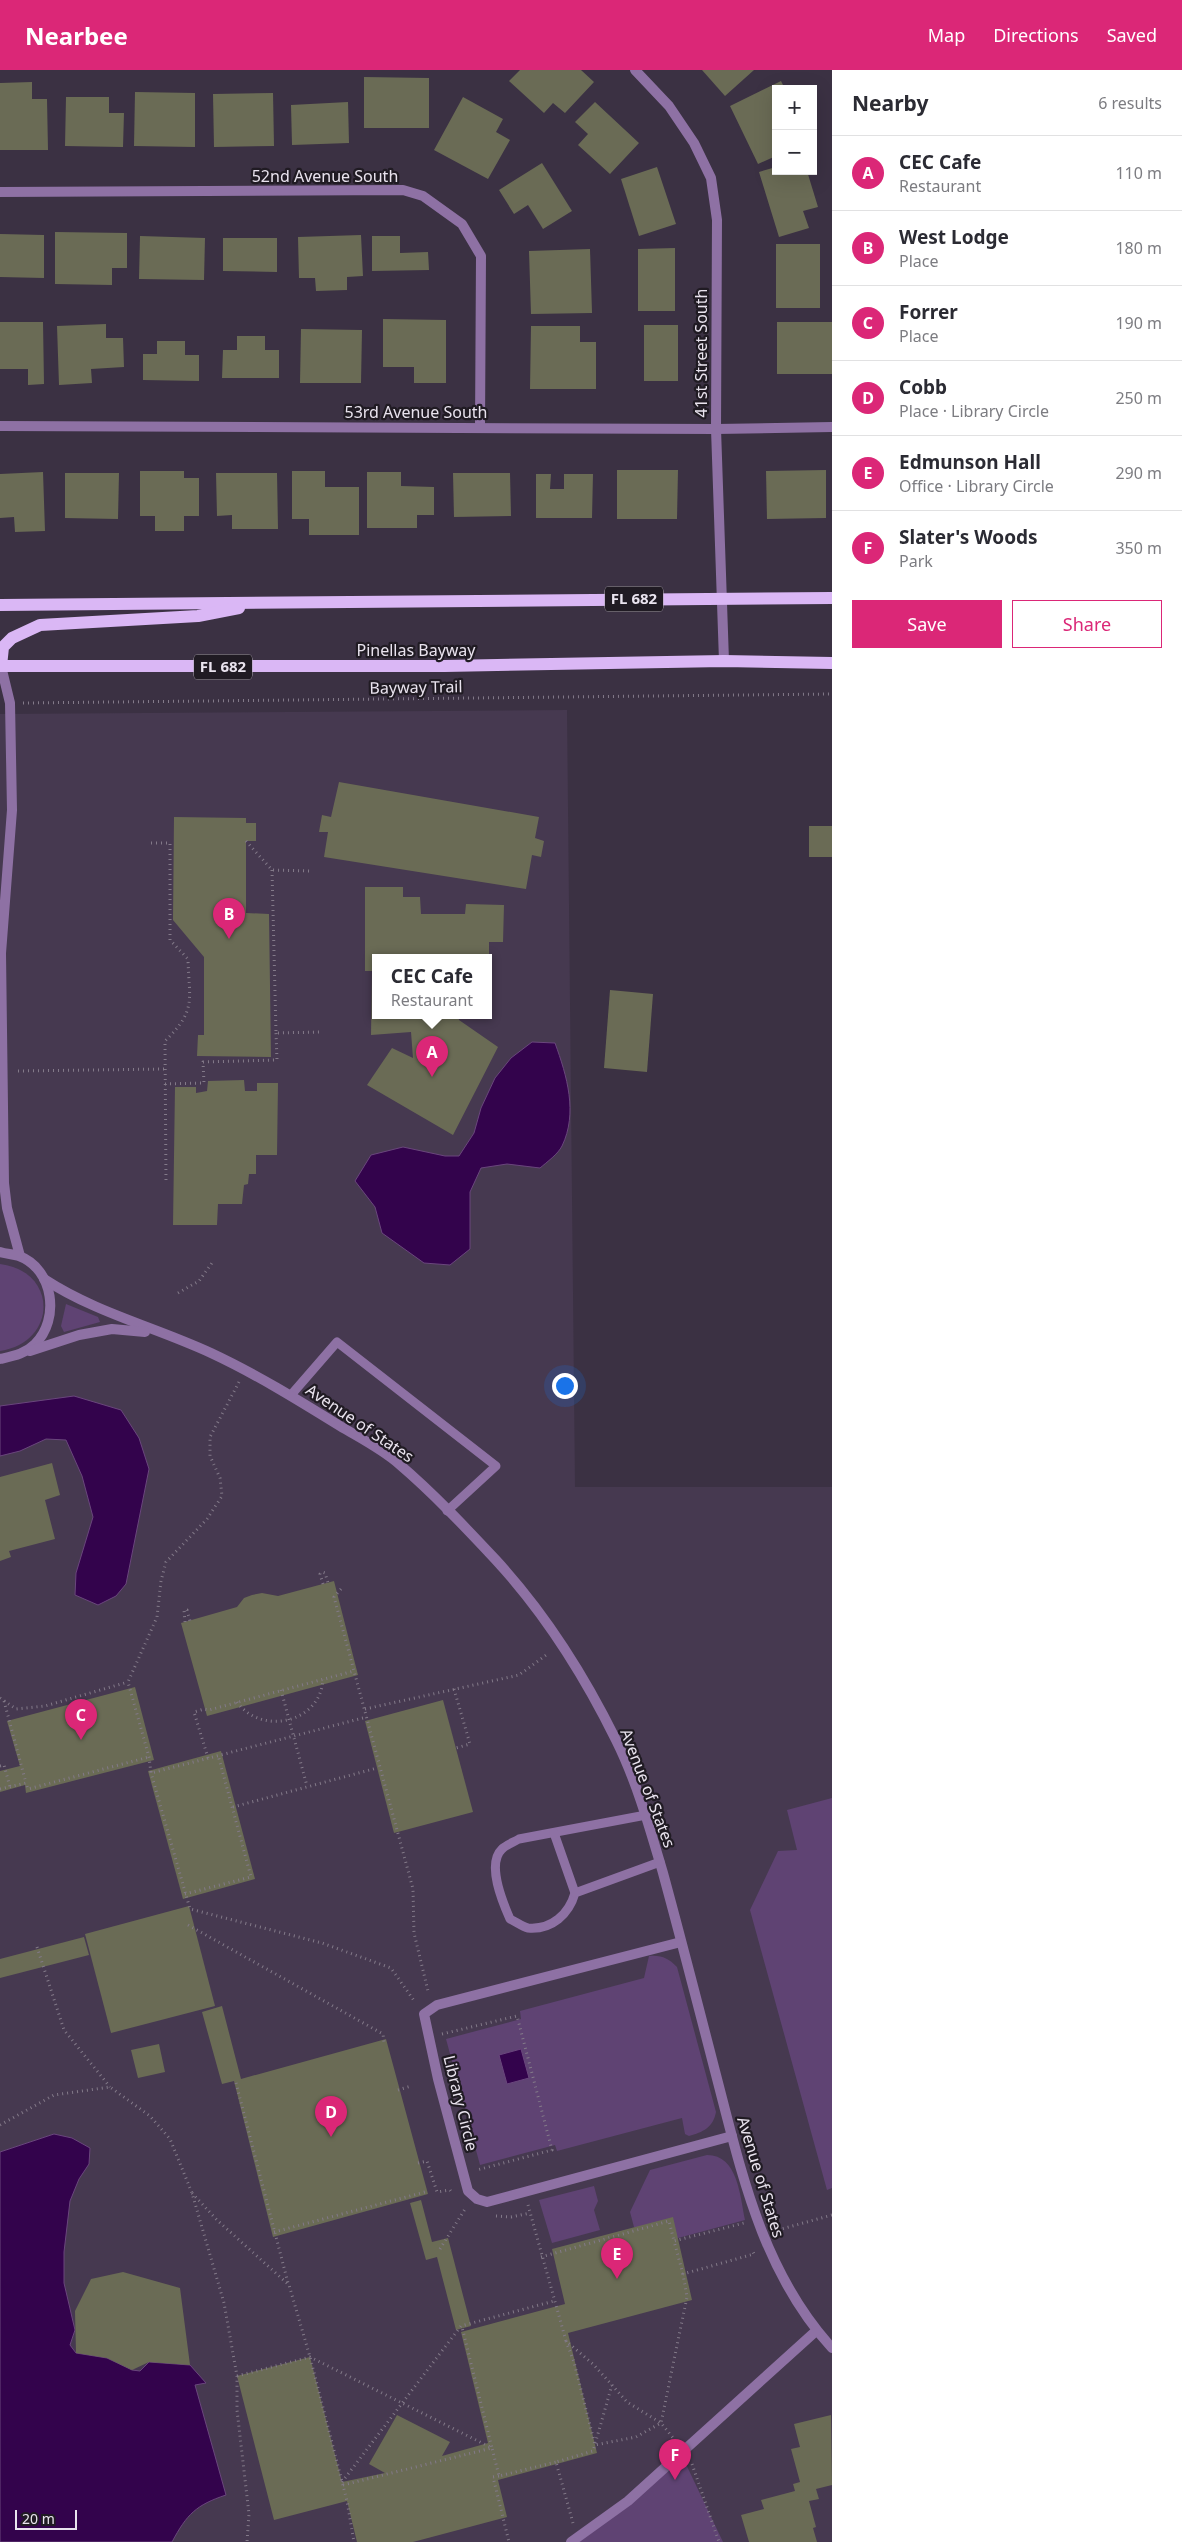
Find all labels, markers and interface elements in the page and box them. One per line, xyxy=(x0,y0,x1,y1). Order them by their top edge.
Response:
text: Nearbee xyxy=(25,19,128,52)
text: Map xyxy=(928,23,965,47)
text: Directions xyxy=(993,23,1079,47)
text: Saved xyxy=(1107,23,1157,47)
map controls xyxy=(772,85,817,175)
button: + xyxy=(772,85,817,130)
text: Nearby xyxy=(852,89,928,117)
text: 6 results xyxy=(1098,92,1162,114)
button: − xyxy=(772,130,817,175)
text: CEC Cafe xyxy=(899,149,981,175)
text: A xyxy=(862,162,874,184)
text: 110 m xyxy=(1115,162,1162,184)
street label: 52nd Avenue South xyxy=(252,165,398,187)
text: Restaurant xyxy=(899,175,981,197)
text: West Lodge xyxy=(899,224,1009,250)
text: B xyxy=(863,237,873,259)
text: 180 m xyxy=(1115,237,1162,259)
text: Place xyxy=(899,250,939,272)
street label: 41st Street South xyxy=(690,289,712,417)
text: Forrer xyxy=(899,299,958,325)
text: C xyxy=(863,312,873,334)
text: 190 m xyxy=(1115,312,1162,334)
text: Place xyxy=(899,325,939,347)
text: Cobb xyxy=(899,374,947,400)
text: D xyxy=(862,387,874,409)
text: 250 m xyxy=(1115,387,1162,409)
text: Place · Library Circle xyxy=(899,400,1049,422)
street label: 53rd Avenue South xyxy=(345,401,487,423)
text: Edmunson Hall xyxy=(899,449,1041,475)
text: E xyxy=(864,462,872,484)
text: 290 m xyxy=(1115,462,1162,484)
text: Office · Library Circle xyxy=(899,475,1054,497)
text: Slater's Woods xyxy=(899,524,1038,550)
text: F xyxy=(864,537,872,559)
text: 350 m xyxy=(1115,537,1162,559)
text: Park xyxy=(899,550,933,572)
road number: FL 682 xyxy=(605,586,663,612)
button: Save xyxy=(852,600,1002,648)
button: Share xyxy=(1012,600,1162,648)
street label: Pinellas Bayway xyxy=(356,639,476,661)
road number: FL 682 xyxy=(194,654,252,680)
street label: Bayway Trail xyxy=(369,675,463,699)
pin: B xyxy=(213,898,245,939)
popup xyxy=(372,954,492,1019)
text: CEC Cafe xyxy=(391,963,473,989)
text: Restaurant xyxy=(391,989,473,1011)
pin: A xyxy=(416,1036,448,1077)
your location xyxy=(552,1373,578,1399)
street label: Avenue of States xyxy=(302,1379,418,1467)
pin: C xyxy=(65,1699,97,1740)
street label: Avenue of States xyxy=(615,1725,681,1851)
street label: Library Circle xyxy=(438,2053,484,2153)
pin: D xyxy=(315,2096,347,2137)
street label: Avenue of States xyxy=(732,2114,790,2240)
pin: E xyxy=(601,2238,633,2279)
pin: F xyxy=(659,2439,691,2480)
scale bar xyxy=(15,2507,78,2530)
text: 20 m xyxy=(22,2509,55,2528)

